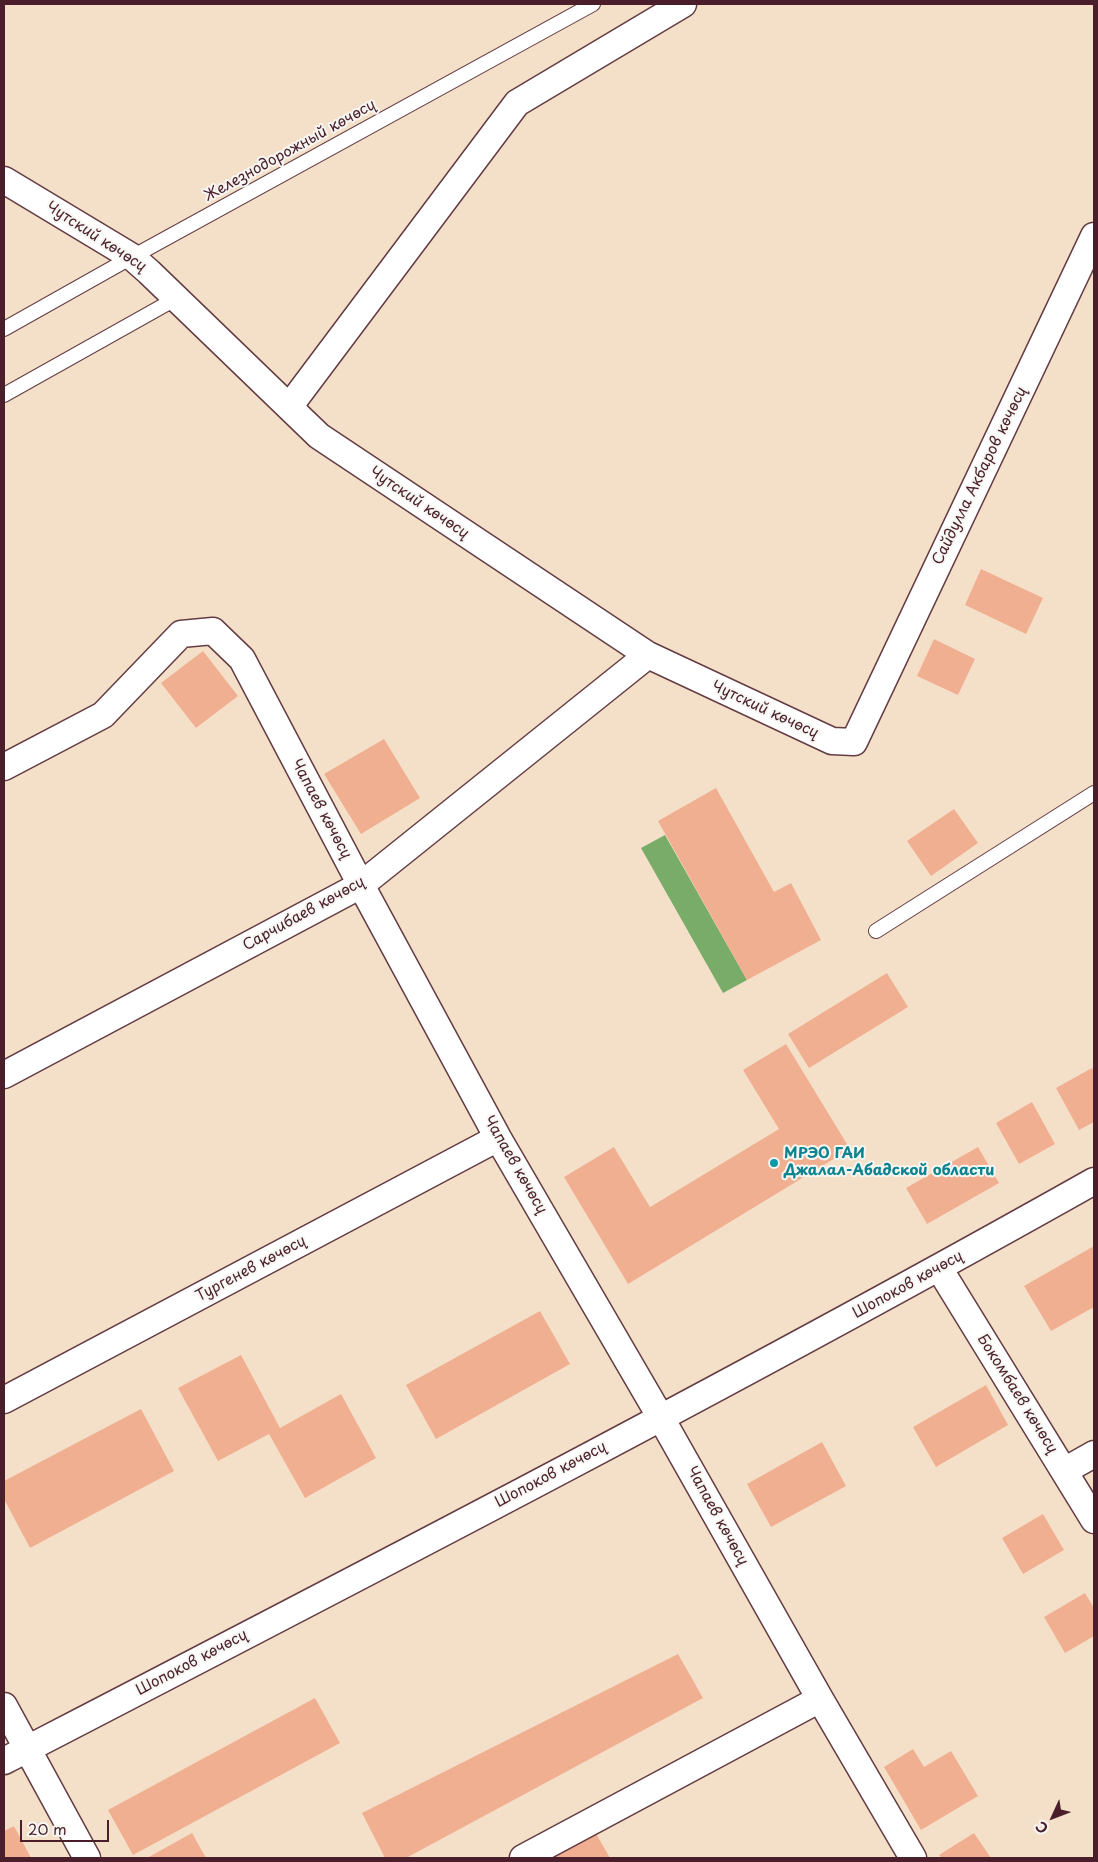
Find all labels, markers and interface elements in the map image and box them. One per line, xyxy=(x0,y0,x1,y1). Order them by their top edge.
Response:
street label: Железнодорожный көчөсү xyxy=(201,96,379,206)
street label: Чутский көчөсү xyxy=(43,198,149,276)
street label: Сайдулла Акбаров көчөсү xyxy=(929,384,1031,568)
street label: Чутский көчөсү xyxy=(366,463,472,543)
street label: Чутский көчөсү xyxy=(709,677,821,743)
street label: Чапаев көчөсү xyxy=(287,756,355,862)
street label: Сарчибаев көчөсү xyxy=(240,873,368,955)
street label: Чапаев көчөсү xyxy=(480,1113,550,1217)
place label: МРЭО ГАИ Джалал-Абадской области xyxy=(784,1145,994,1180)
marker: МРЭО ГАИ Джалал-Абадской области xyxy=(768,1157,780,1169)
street label: Тургенев көчөсү xyxy=(193,1232,309,1306)
street label: Шопоков көчөсү xyxy=(850,1247,966,1323)
street label: Бокомбаев көчөсү xyxy=(973,1331,1061,1457)
street label: Шопоков көчөсү xyxy=(492,1438,610,1512)
street label: Чапаев көчөсү xyxy=(682,1463,752,1569)
street label: Шопоков көчөсү xyxy=(133,1626,251,1700)
north arrow xyxy=(1028,1792,1078,1842)
scale bar xyxy=(22,1810,111,1842)
text: 20 m xyxy=(28,1817,67,1840)
text: С xyxy=(1030,1817,1053,1839)

